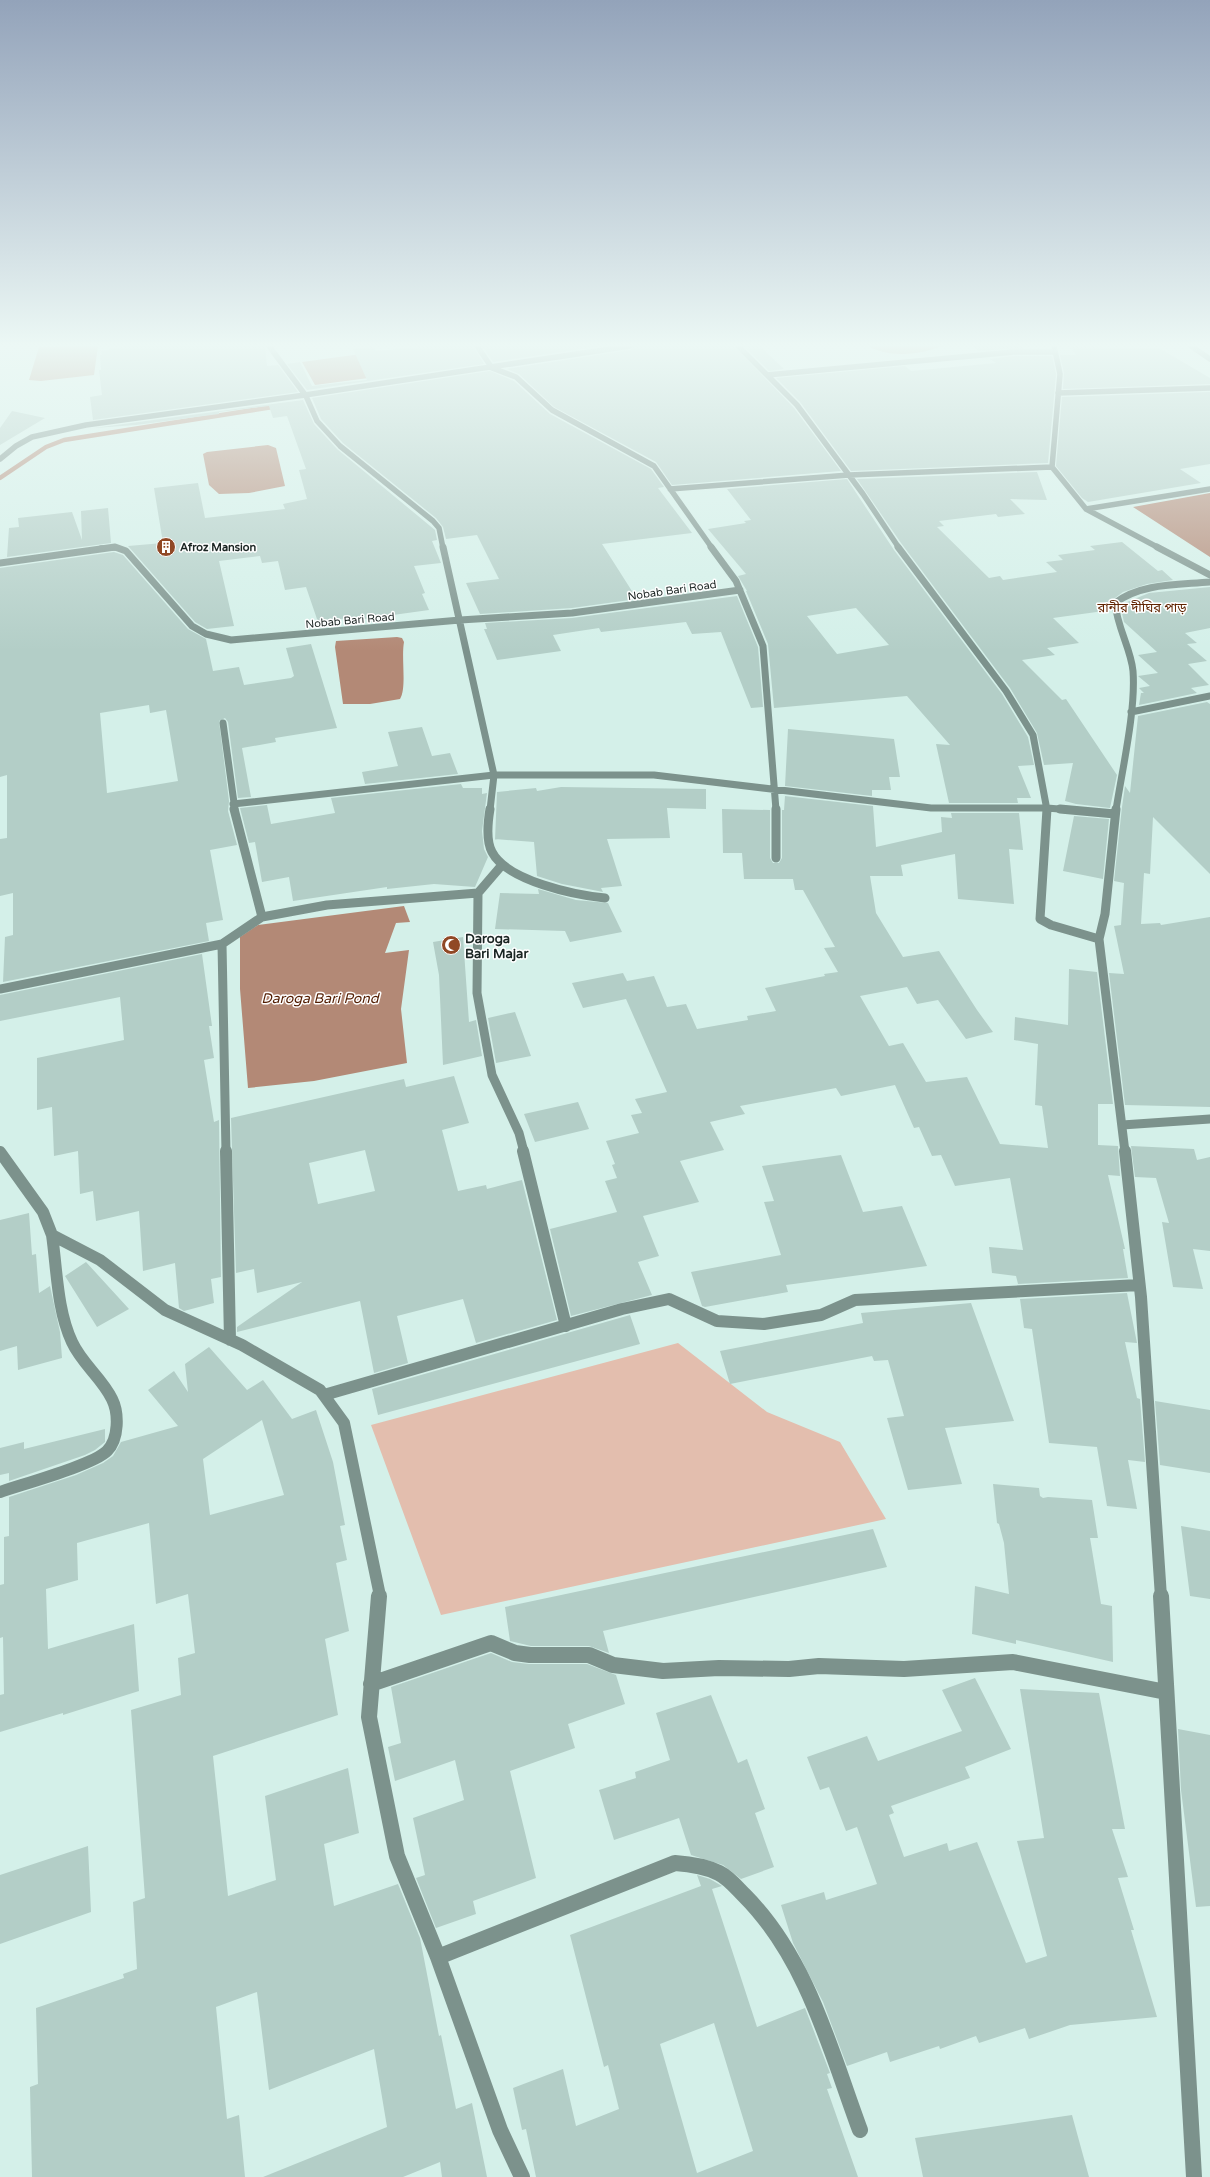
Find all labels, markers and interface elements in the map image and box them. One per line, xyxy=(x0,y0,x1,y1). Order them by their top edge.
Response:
building icon: Afroz Mansion xyxy=(155,536,177,558)
place label: Afroz Mansion xyxy=(180,541,256,554)
street label: Nobab Bari Road xyxy=(627,578,717,603)
district label: রানীর দীঘির পাড় xyxy=(1097,600,1187,616)
street label: Nobab Bari Road xyxy=(305,610,395,631)
place label: Daroga Bari Majar xyxy=(465,931,529,962)
mosque icon: Daroga Bari Majar xyxy=(440,934,462,956)
water label: Daroga Bari Pond xyxy=(261,990,381,1007)

